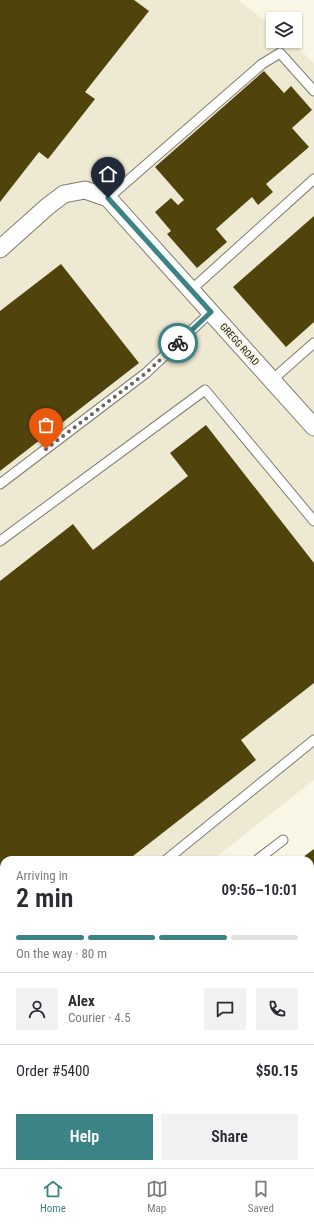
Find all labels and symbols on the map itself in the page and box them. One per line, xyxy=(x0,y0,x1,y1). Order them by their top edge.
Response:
pin xyxy=(91,157,125,198)
street label: GREGG ROAD xyxy=(218,321,262,368)
courier xyxy=(158,323,198,363)
pin xyxy=(29,408,63,449)

